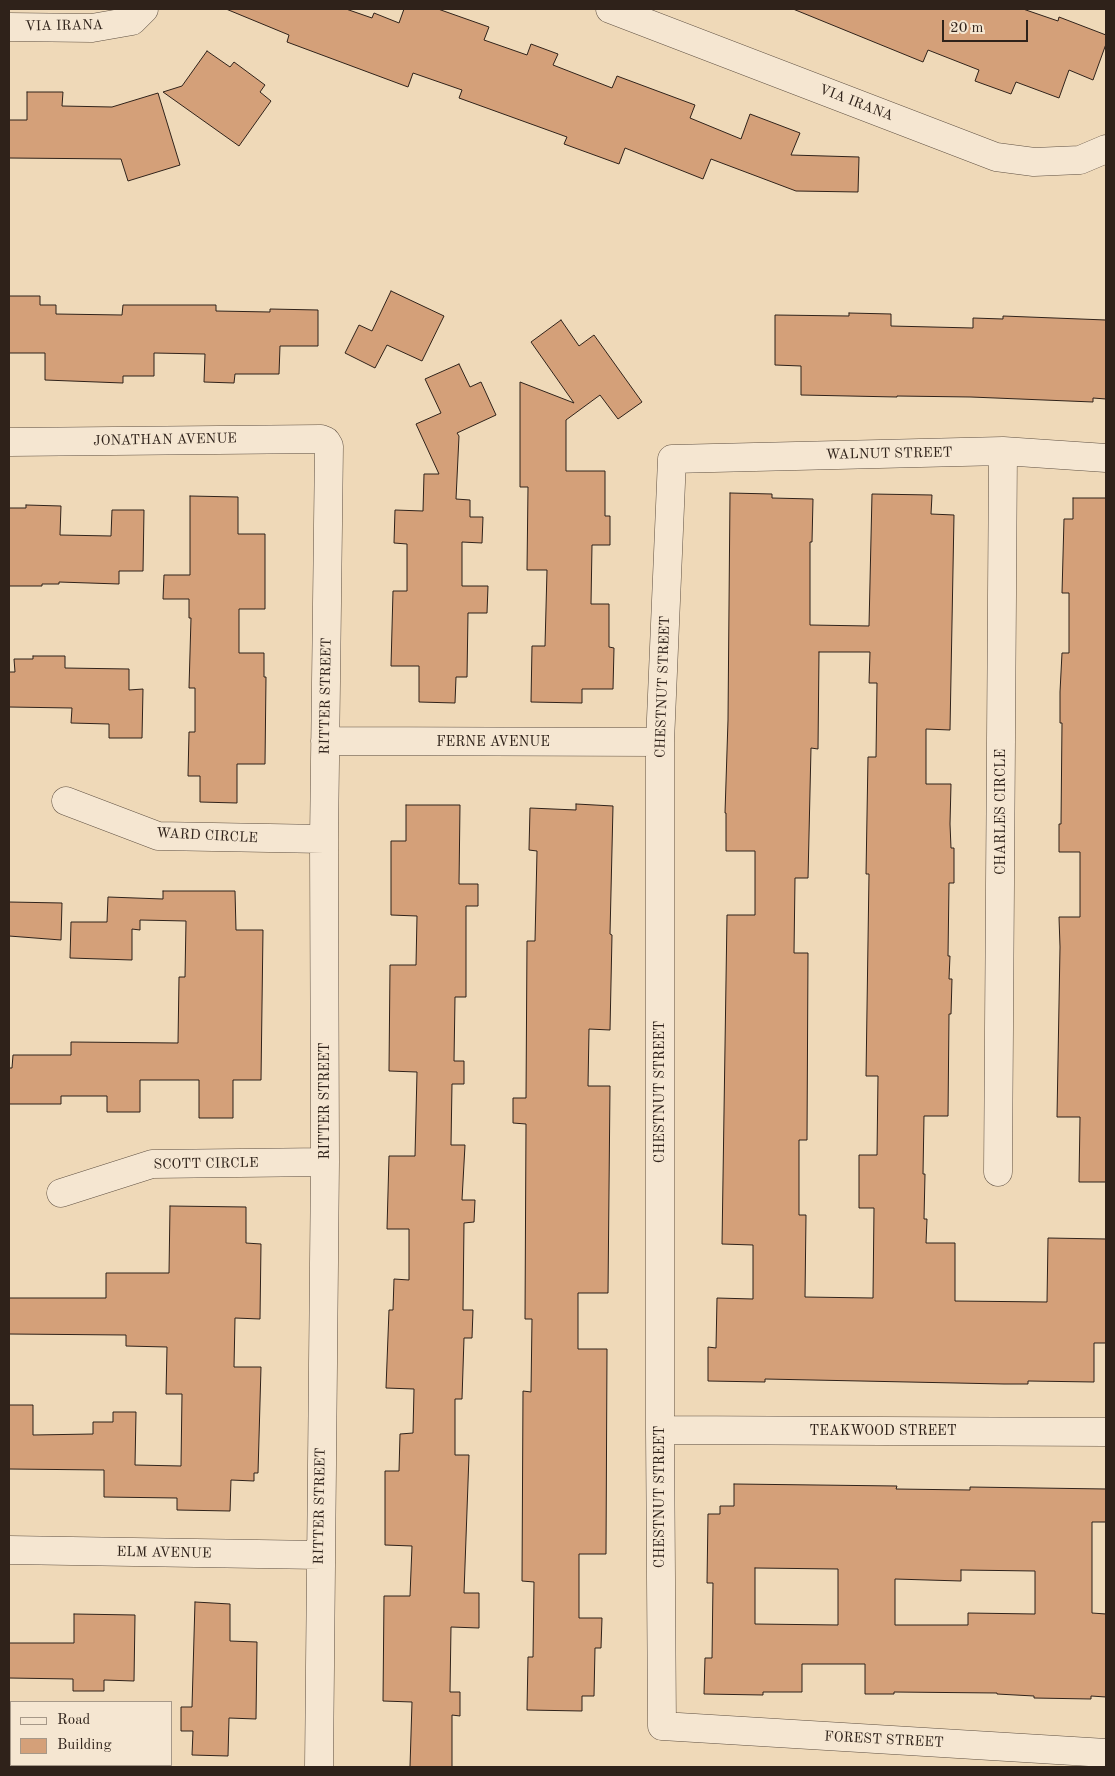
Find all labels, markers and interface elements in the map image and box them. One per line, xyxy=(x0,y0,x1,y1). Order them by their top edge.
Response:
scale bar xyxy=(945,10,1031,42)
street label: VIA IRANA xyxy=(25,17,103,35)
text: 20 m xyxy=(950,21,984,36)
street label: VIA IRANA xyxy=(816,81,896,125)
street label: JONATHAN AVENUE xyxy=(93,430,237,450)
street label: WALNUT STREET xyxy=(826,444,952,464)
street label: CHESTNUT STREET xyxy=(652,616,674,758)
street label: RITTER STREET xyxy=(317,637,335,755)
street label: FERNE AVENUE xyxy=(436,734,550,750)
street label: CHARLES CIRCLE xyxy=(993,749,1009,875)
street label: WARD CIRCLE xyxy=(156,825,258,847)
street label: CHESTNUT STREET xyxy=(652,1021,668,1163)
street label: RITTER STREET xyxy=(317,1042,333,1160)
street label: SCOTT CIRCLE xyxy=(153,1155,259,1173)
street label: TEAKWOOD STREET xyxy=(809,1423,957,1439)
street label: CHESTNUT STREET xyxy=(652,1426,668,1568)
street label: RITTER STREET xyxy=(311,1447,329,1565)
street label: ELM AVENUE xyxy=(116,1544,212,1562)
legend xyxy=(10,1701,172,1766)
text: Road xyxy=(57,1713,90,1728)
street label: FOREST STREET xyxy=(824,1728,944,1752)
text: Building xyxy=(57,1738,112,1753)

